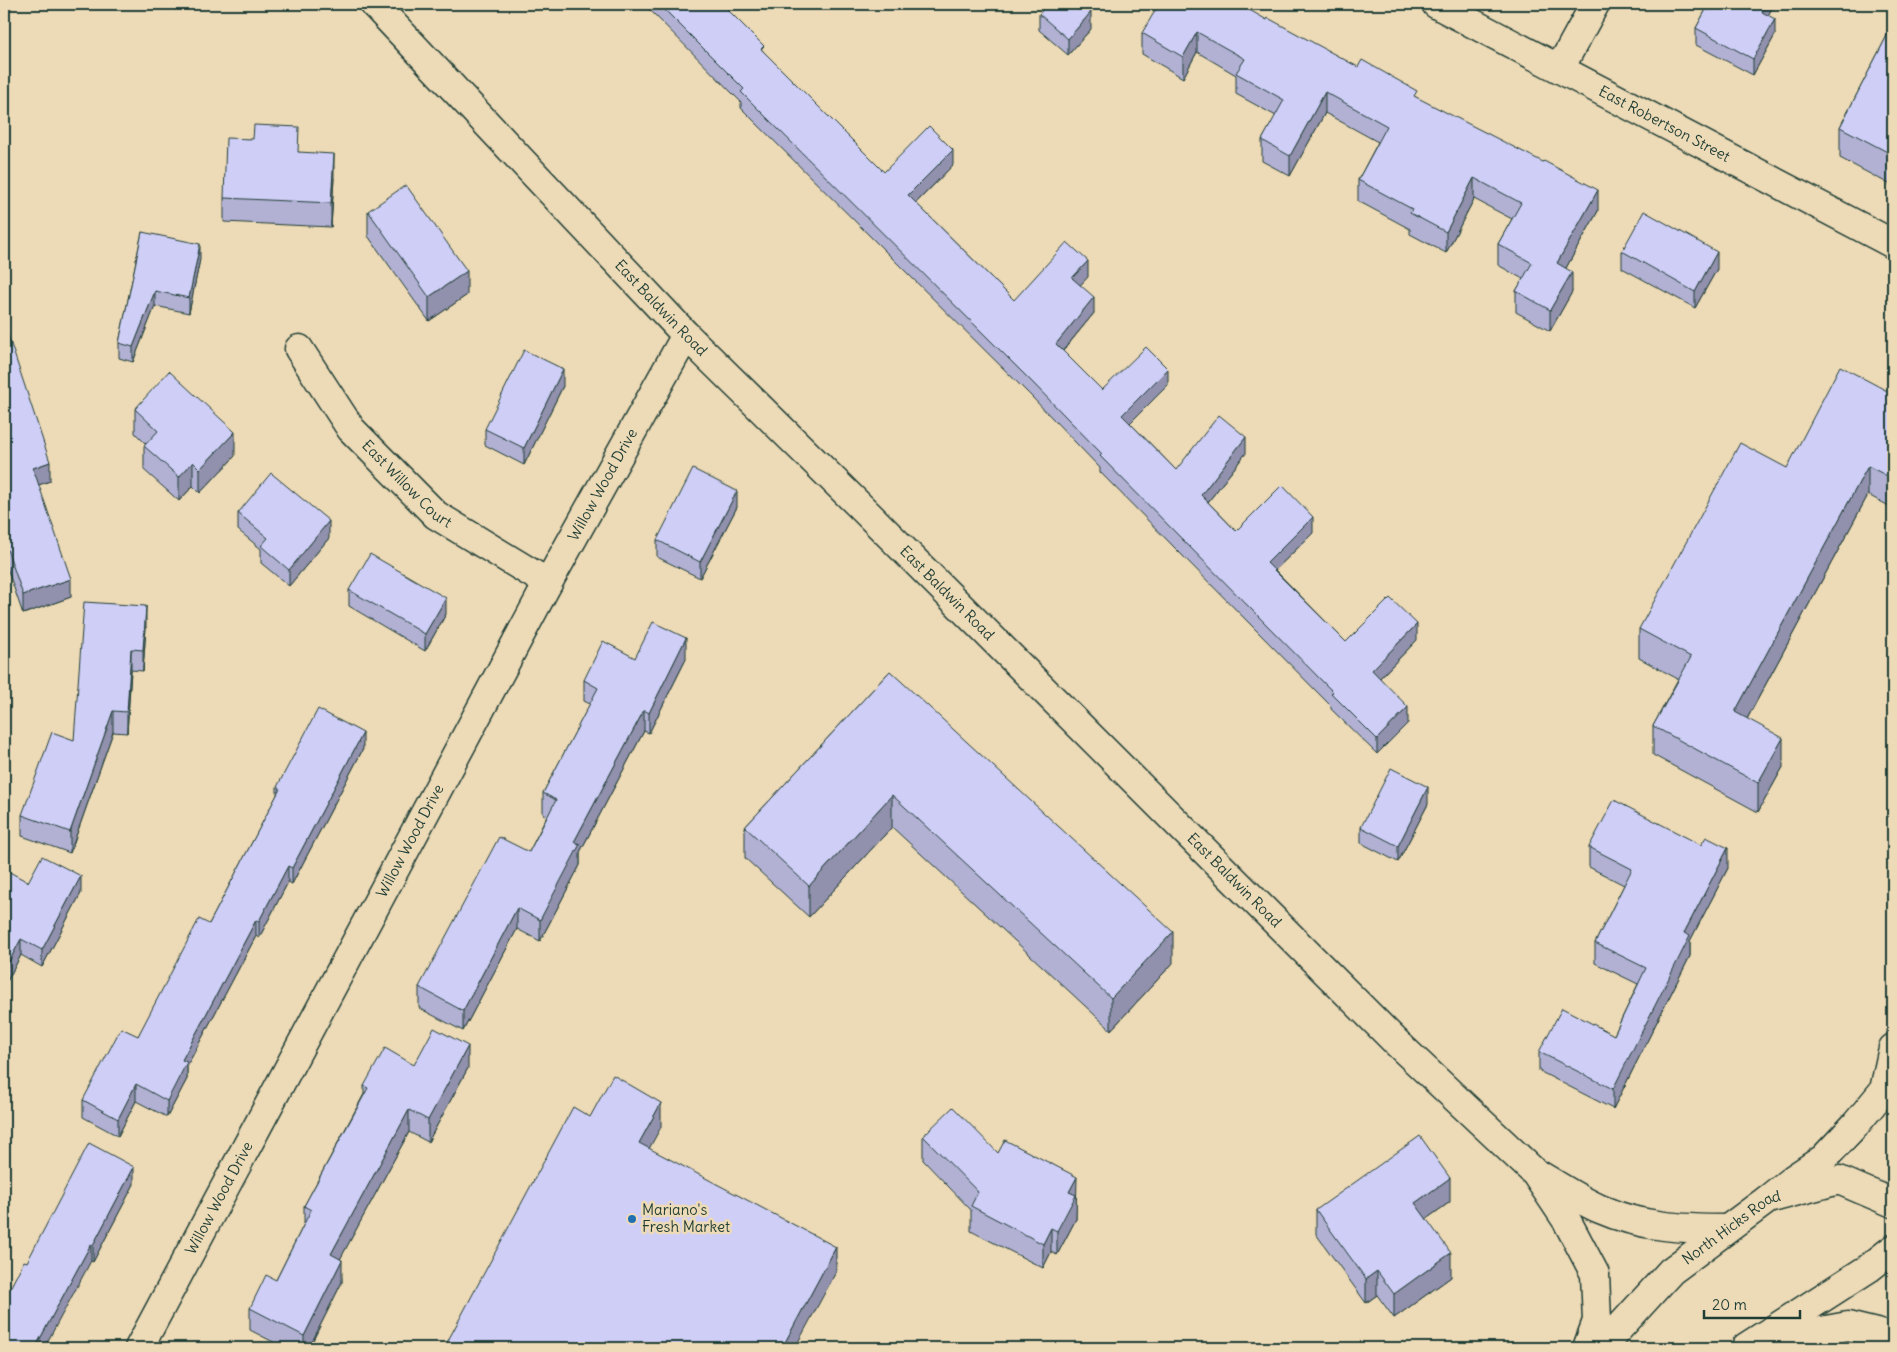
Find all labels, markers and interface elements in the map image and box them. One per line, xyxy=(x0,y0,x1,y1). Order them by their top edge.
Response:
street label: East Robertson Street xyxy=(1596,81,1734,166)
street label: East Baldwin Road xyxy=(611,256,712,360)
street label: Willow Wood Drive xyxy=(563,425,641,544)
street label: East Willow Court xyxy=(358,436,456,531)
street label: East Baldwin Road xyxy=(896,542,999,644)
street label: Willow Wood Drive xyxy=(372,781,448,901)
street label: East Baldwin Road xyxy=(1183,829,1286,931)
street label: Willow Wood Drive xyxy=(181,1138,257,1258)
street label: North Hicks Road xyxy=(1678,1186,1783,1268)
place label: Mariano's Fresh Market xyxy=(642,1200,730,1236)
marker: Mariano's Fresh Market xyxy=(626,1213,638,1225)
scale bar xyxy=(1704,1287,1801,1319)
text: 20 m xyxy=(1712,1295,1747,1314)

